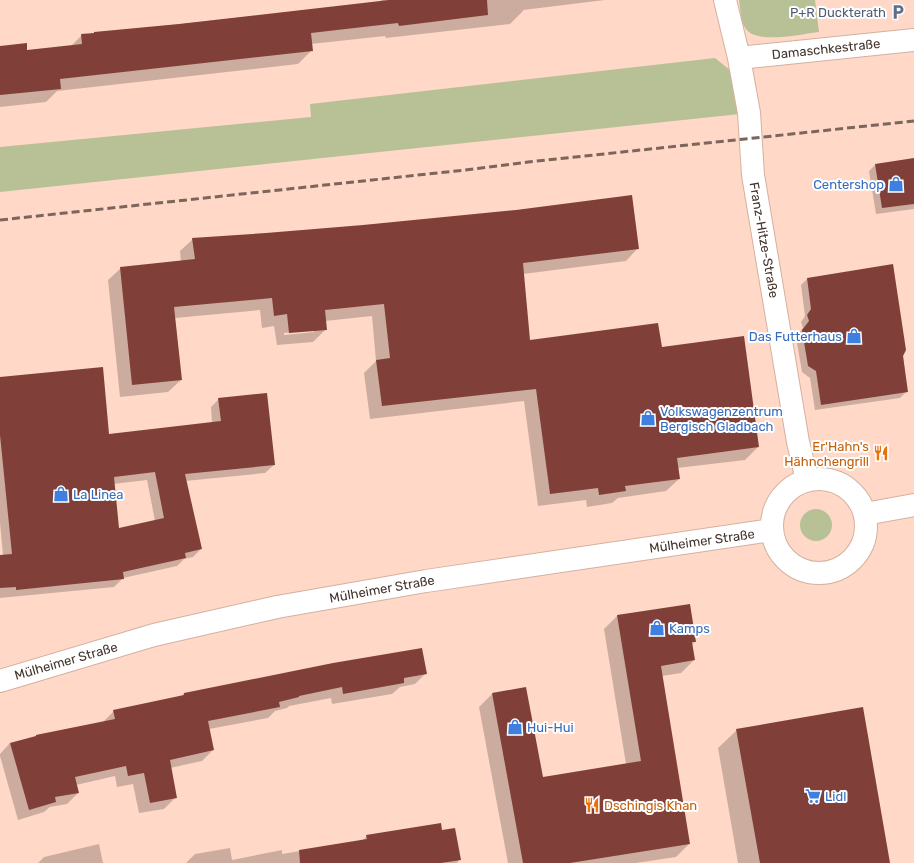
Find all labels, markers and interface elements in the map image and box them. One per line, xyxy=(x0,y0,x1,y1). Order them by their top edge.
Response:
parking icon: P+R Duckterath xyxy=(889,3,907,21)
place label: P+R Duckterath xyxy=(790,5,886,20)
street label: Damaschkestraße xyxy=(771,36,881,62)
shop icon: Centershop xyxy=(887,175,905,193)
place label: Centershop xyxy=(813,177,884,192)
street label: Franz-Hitze-Straße xyxy=(746,181,782,299)
shop icon: Das Futterhaus xyxy=(845,327,863,345)
place label: Das Futterhaus xyxy=(749,329,842,344)
place label: Volkswagenzentrum Bergisch Gladbach xyxy=(660,404,783,435)
shop icon: Volkswagenzentrum Bergisch Gladbach xyxy=(639,409,657,427)
place label: Er'Hahn's Hähnchengrill xyxy=(784,439,869,470)
restaurant icon: Er'Hahn's Hähnchengrill xyxy=(872,444,890,462)
shop icon: La Linea xyxy=(52,485,70,503)
place label: La Linea xyxy=(73,487,123,502)
street label: Mülheimer Straße xyxy=(648,526,756,556)
street label: Mülheimer Straße xyxy=(328,572,436,606)
shop icon: Kamps xyxy=(648,619,666,637)
place label: Kamps xyxy=(669,621,710,636)
street label: Mülheimer Straße xyxy=(13,639,119,683)
shop icon: Hui-Hui xyxy=(506,718,524,736)
place label: Hui-Hui xyxy=(527,720,574,735)
supermarket icon: Lidl xyxy=(804,787,822,805)
place label: Lidl xyxy=(825,789,846,804)
restaurant icon: Dschingis Khan xyxy=(583,796,601,814)
place label: Dschingis Khan xyxy=(604,798,697,814)

